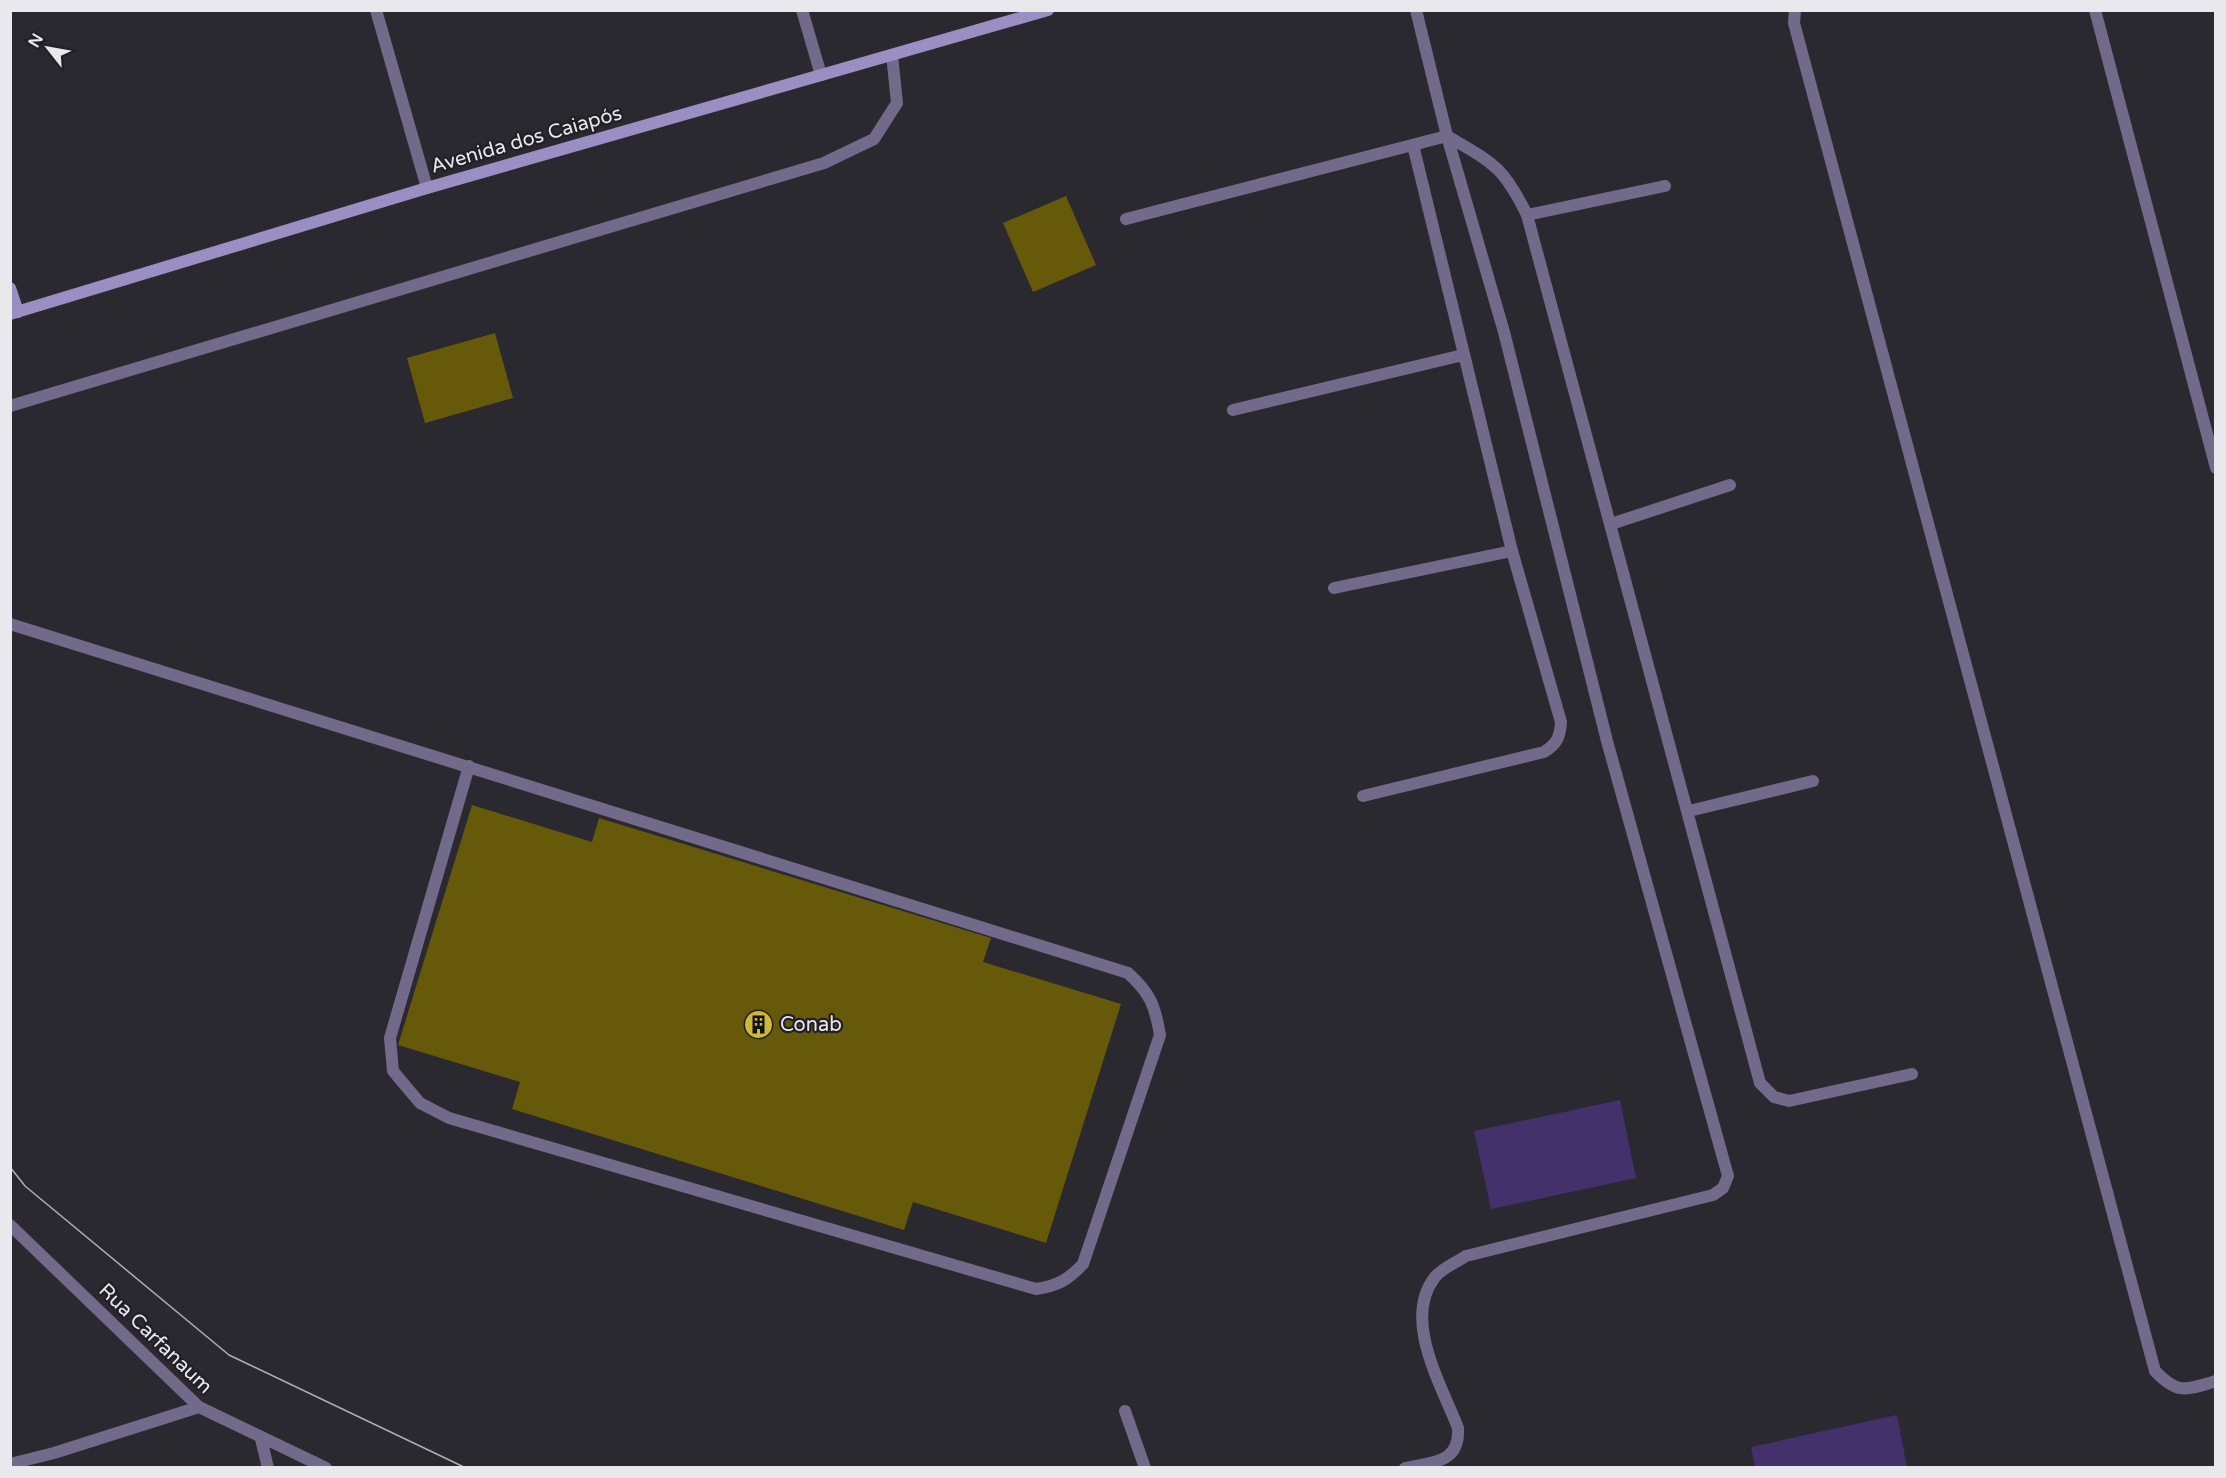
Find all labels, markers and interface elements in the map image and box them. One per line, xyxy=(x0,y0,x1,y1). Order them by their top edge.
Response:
north arrow xyxy=(18,18,78,78)
text: N xyxy=(24,30,48,51)
street label: Avenida dos Caiapós xyxy=(428,101,625,179)
building icon: Conab xyxy=(743,1008,775,1040)
place label: Conab xyxy=(780,1013,842,1037)
street label: Rua Carfanaum xyxy=(94,1279,217,1399)

